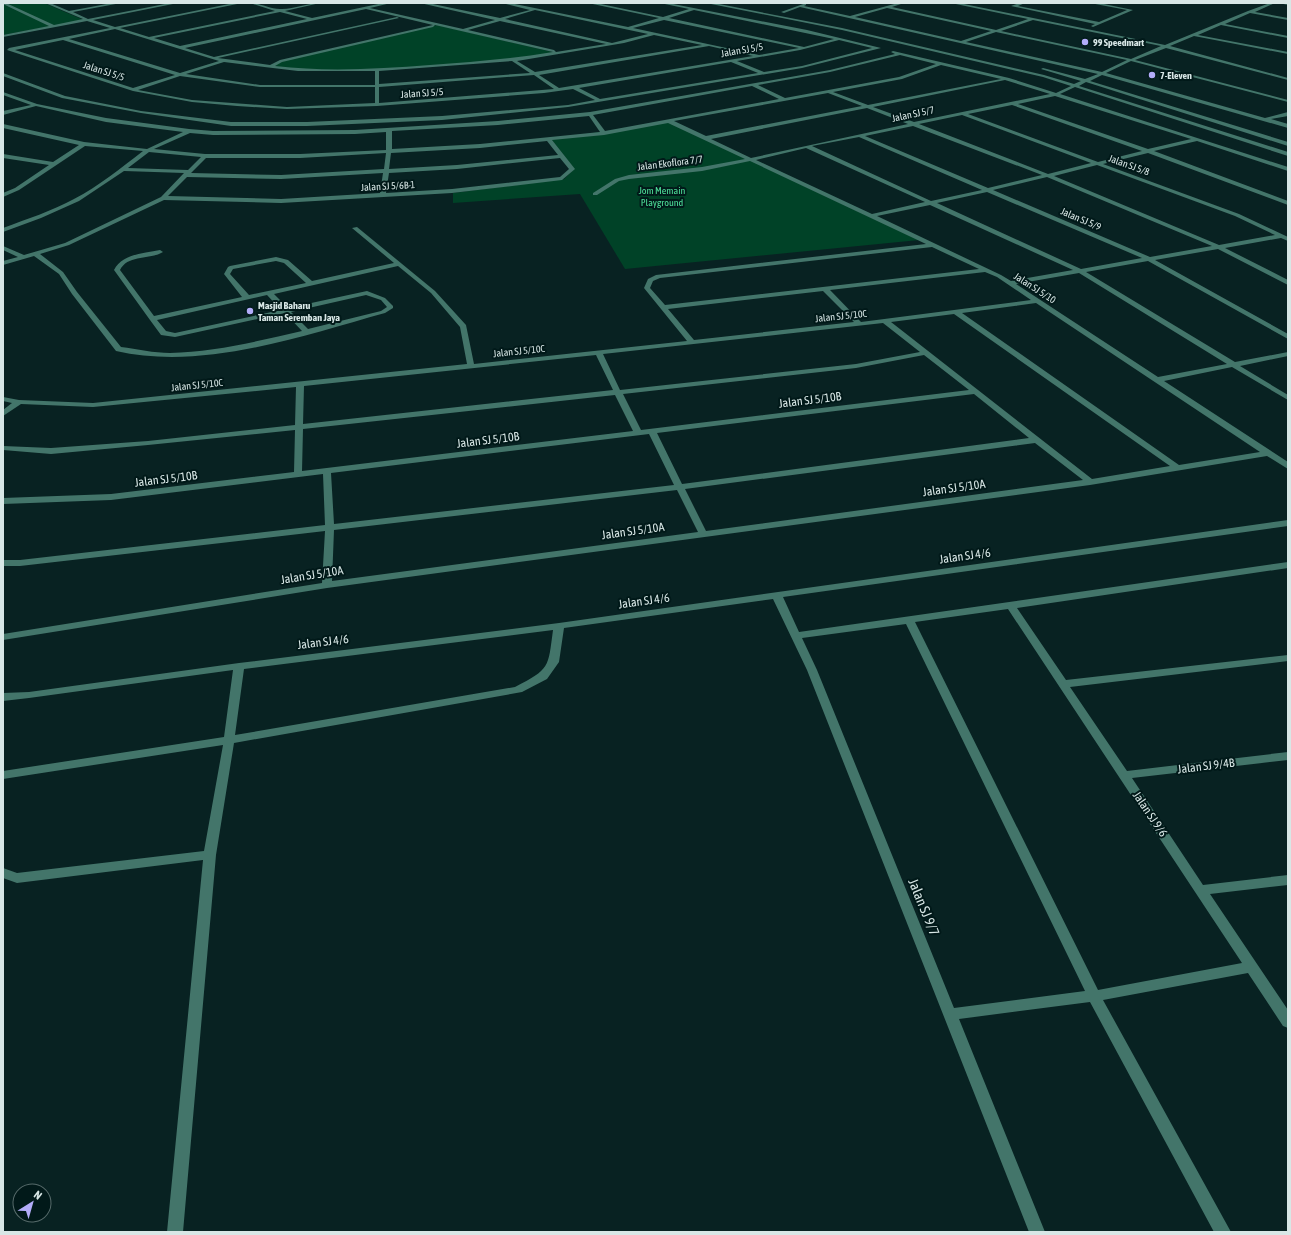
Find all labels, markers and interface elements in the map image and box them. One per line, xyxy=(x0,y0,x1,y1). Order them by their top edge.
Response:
marker: 99 Speedmart xyxy=(1080,37,1090,47)
place label: 99 Speedmart xyxy=(1093,37,1144,48)
street label: Jalan SJ 5/5 xyxy=(720,41,764,59)
street label: Jalan SJ 5/5 xyxy=(82,59,126,83)
marker: 7-Eleven xyxy=(1147,70,1157,80)
place label: 7-Eleven xyxy=(1160,70,1192,81)
street label: Jalan SJ 5/5 xyxy=(400,86,444,100)
street label: Jalan SJ 5/7 xyxy=(891,104,935,124)
street label: Jalan SJ 5/8 xyxy=(1107,152,1151,178)
street label: Jalan Ekoflora 7/7 xyxy=(637,153,704,172)
street label: Jalan SJ 5/6B-1 xyxy=(361,179,416,193)
park label: Jom Memain Playground xyxy=(639,185,686,208)
street label: Jalan SJ 5/9 xyxy=(1059,206,1103,233)
street label: Jalan SJ 5/10 xyxy=(1012,270,1058,306)
place label: Masjid Baharu Taman Seremban Jaya xyxy=(258,300,340,323)
marker: Masjid Baharu Taman Seremban Jaya xyxy=(245,306,255,316)
street label: Jalan SJ 5/10C xyxy=(815,308,868,324)
street label: Jalan SJ 5/10C xyxy=(493,343,546,359)
street label: Jalan SJ 5/10C xyxy=(171,377,224,393)
street label: Jalan SJ 5/10B xyxy=(778,389,842,411)
street label: Jalan SJ 5/10B xyxy=(456,429,520,451)
street label: Jalan SJ 5/10B xyxy=(134,468,198,490)
street label: Jalan SJ 5/10A xyxy=(922,477,986,499)
street label: Jalan SJ 5/10A xyxy=(601,520,665,542)
street label: Jalan SJ 4/6 xyxy=(939,545,992,567)
street label: Jalan SJ 5/10A xyxy=(280,563,344,587)
street label: Jalan SJ 4/6 xyxy=(618,590,671,612)
street label: Jalan SJ 4/6 xyxy=(297,632,350,652)
street label: Jalan SJ 9/4B xyxy=(1177,756,1236,776)
street label: Jalan SJ 9/6 xyxy=(1130,789,1170,840)
street label: Jalan SJ 9/7 xyxy=(905,876,943,938)
north arrow xyxy=(12,1183,52,1223)
text: N xyxy=(32,1188,44,1202)

